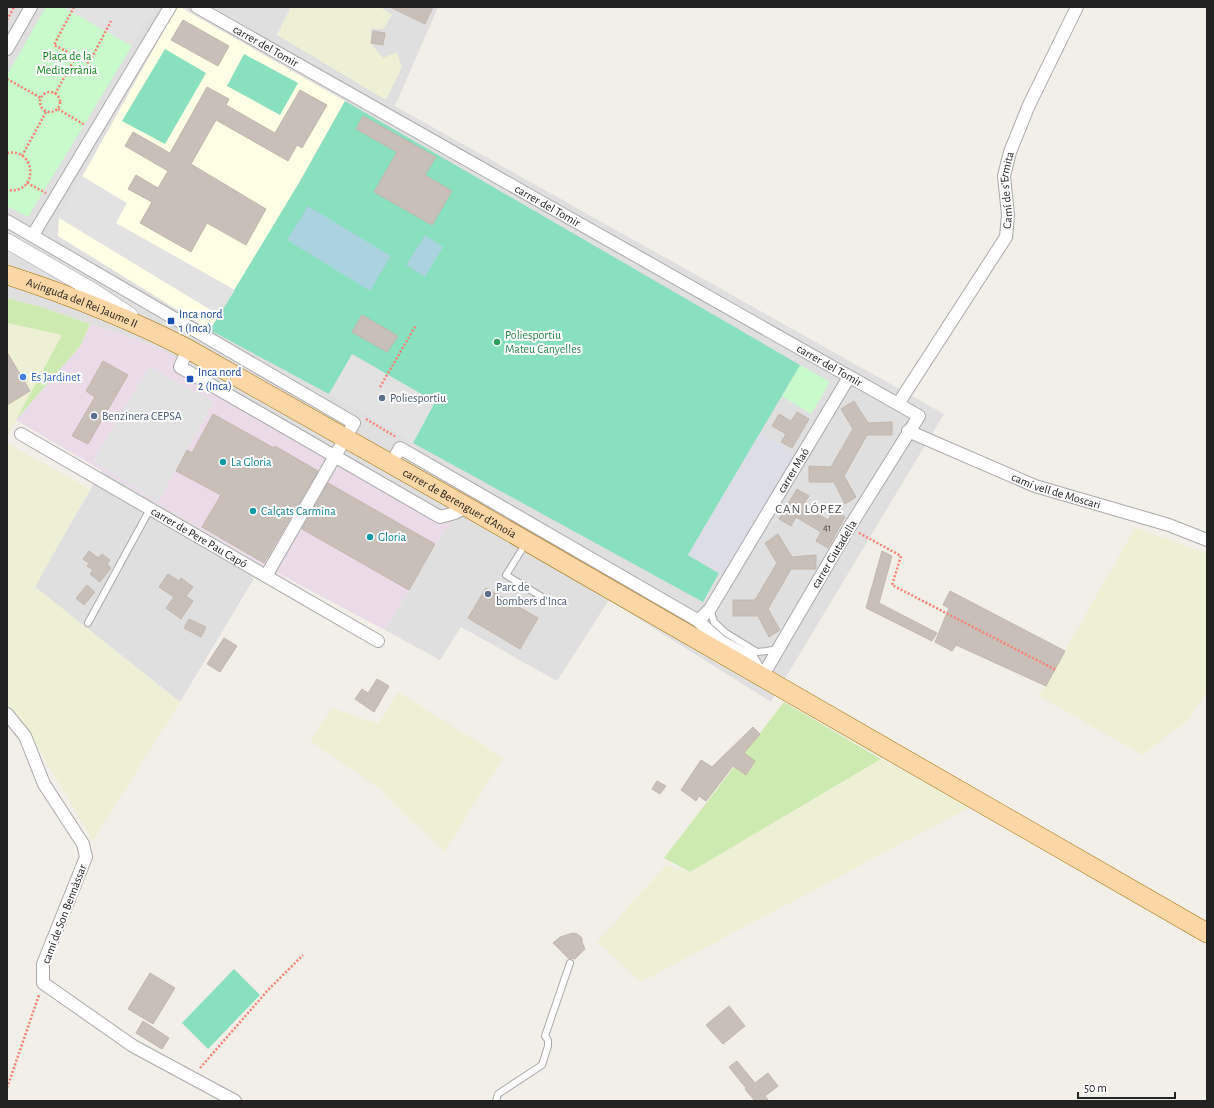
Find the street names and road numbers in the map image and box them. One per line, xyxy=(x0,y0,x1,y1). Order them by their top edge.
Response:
street label: carrer del Tomir xyxy=(231,23,301,69)
street label: Camí de s'Ermita xyxy=(998,150,1016,229)
street label: carrer del Tomir xyxy=(513,182,583,229)
street label: Avinguda del Rei Jaume II xyxy=(25,276,140,330)
street label: carrer del Tomir xyxy=(795,342,864,389)
street label: carrer Maó xyxy=(775,446,811,495)
street label: carrer de Berenguer d'Anoia xyxy=(401,466,519,540)
street label: camí vell de Moscari xyxy=(1010,471,1102,511)
street label: carrer de Pere Pau Capó xyxy=(149,505,249,570)
street label: carrer Ciutadella xyxy=(809,518,859,590)
street label: camí de Son Bennàssar xyxy=(40,863,89,965)

